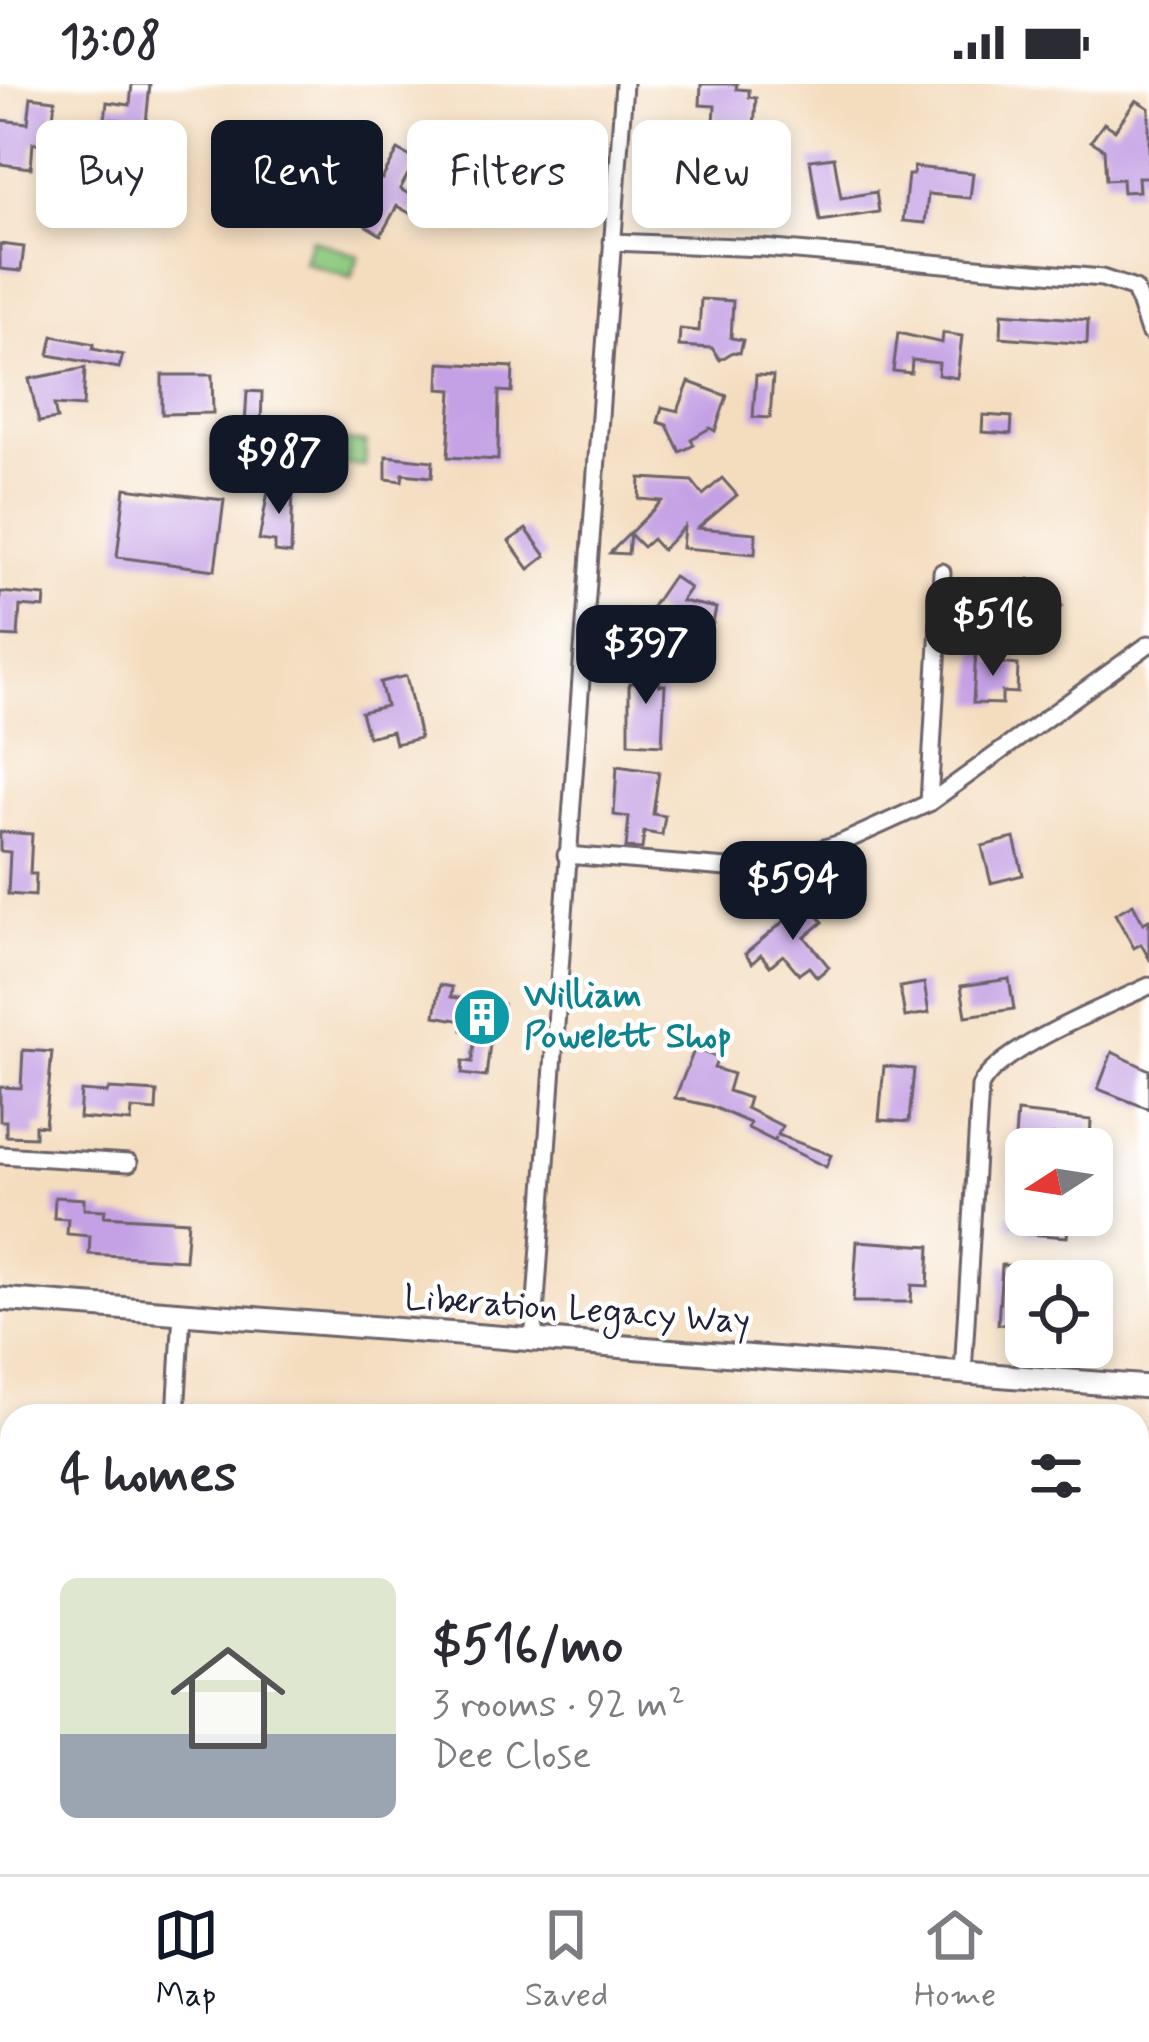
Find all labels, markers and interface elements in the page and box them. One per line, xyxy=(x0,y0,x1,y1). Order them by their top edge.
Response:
text: 13:08 xyxy=(60,13,161,72)
chip: Buy xyxy=(36,120,187,228)
chip: Rent xyxy=(211,120,383,228)
chip: Filters xyxy=(407,120,608,228)
chip: New xyxy=(632,120,791,228)
pin: $987 xyxy=(208,415,350,517)
text: $987 xyxy=(236,428,322,479)
pin: $516 xyxy=(922,577,1064,679)
text: $516 xyxy=(952,590,1034,641)
pin: $397 xyxy=(575,605,717,707)
text: $397 xyxy=(603,618,689,669)
pin: $594 xyxy=(722,841,864,943)
text: $594 xyxy=(747,854,839,905)
place label: William Powelett Shop xyxy=(524,973,732,1061)
building icon: William Powelett Shop xyxy=(451,986,513,1048)
north arrow xyxy=(1005,1128,1113,1236)
map controls xyxy=(1005,1128,1113,1368)
button: locate xyxy=(1005,1260,1113,1368)
street label: Liberation Legacy Way xyxy=(402,1275,752,1349)
text: 4 homes xyxy=(60,1443,237,1509)
icon: filters xyxy=(1023,1443,1089,1509)
text: $516/mo xyxy=(432,1614,623,1680)
icon: home xyxy=(156,1626,300,1770)
text: 3 rooms · 92 m² xyxy=(432,1680,685,1731)
text: Dee Close xyxy=(432,1731,591,1782)
tab: Map xyxy=(153,1902,219,2018)
tab: Saved xyxy=(525,1902,608,2018)
tab: Home xyxy=(914,1902,996,2018)

